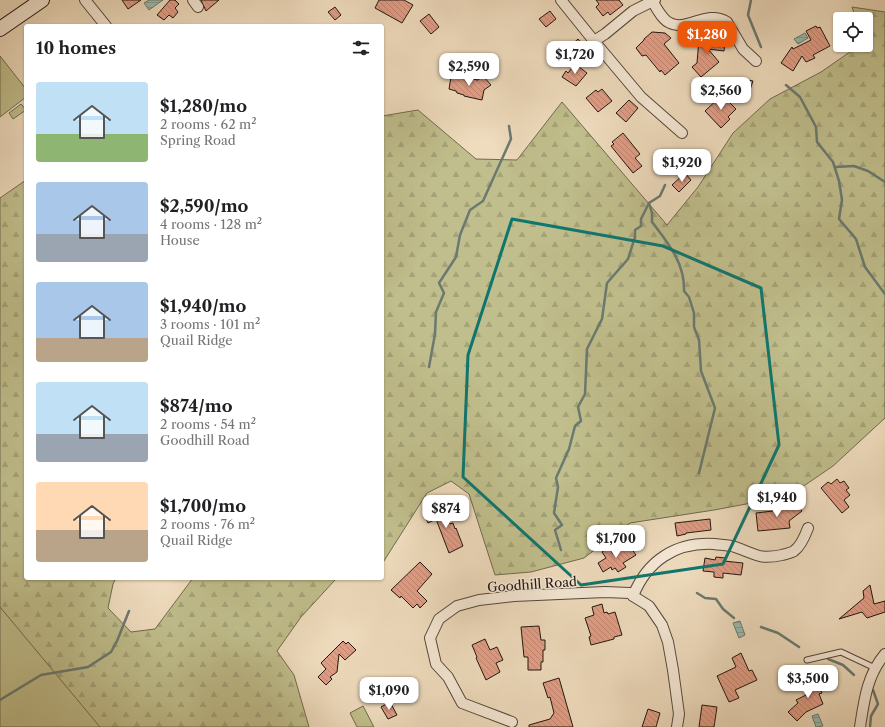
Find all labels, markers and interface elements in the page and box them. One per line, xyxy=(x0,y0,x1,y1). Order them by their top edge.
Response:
map controls xyxy=(833,12,873,52)
button: locate xyxy=(833,12,873,52)
pin: $1,280 xyxy=(674,21,740,55)
text: $1,280 xyxy=(687,26,727,42)
icon: filters xyxy=(350,37,372,59)
text: 10 homes xyxy=(36,38,116,58)
pin: $1,720 xyxy=(542,41,608,75)
text: $1,720 xyxy=(555,46,595,62)
pin: $2,590 xyxy=(436,53,502,87)
text: $2,590 xyxy=(448,58,490,74)
pin: $2,560 xyxy=(688,77,754,111)
text: $2,560 xyxy=(700,82,742,98)
text: $1,280/mo xyxy=(160,96,247,116)
icon: home xyxy=(68,98,116,146)
text: 2 rooms · 62 m² xyxy=(160,116,257,132)
text: Spring Road xyxy=(160,132,236,148)
pin: $1,920 xyxy=(649,149,715,183)
text: $1,920 xyxy=(662,154,702,170)
text: $2,590/mo xyxy=(160,196,248,216)
icon: home xyxy=(68,198,116,246)
text: 4 rooms · 128 m² xyxy=(160,216,262,232)
text: House xyxy=(160,232,200,248)
text: $1,940/mo xyxy=(160,296,246,316)
icon: home xyxy=(68,298,116,346)
text: 3 rooms · 101 m² xyxy=(160,316,260,332)
text: Quail Ridge xyxy=(160,332,232,348)
text: $874/mo xyxy=(160,396,232,416)
icon: home xyxy=(68,398,116,446)
text: 2 rooms · 54 m² xyxy=(160,416,256,432)
text: Goodhill Road xyxy=(160,432,250,448)
pin: $1,940 xyxy=(744,484,810,518)
text: $1,940 xyxy=(757,489,797,505)
pin: $874 xyxy=(422,495,470,529)
text: $1,700/mo xyxy=(160,496,246,516)
icon: home xyxy=(68,498,116,546)
text: $874 xyxy=(431,500,461,516)
text: 2 rooms · 76 m² xyxy=(160,516,255,532)
pin: $1,700 xyxy=(583,525,649,559)
text: $1,700 xyxy=(596,530,636,546)
text: Quail Ridge xyxy=(160,532,232,548)
street label: Goodhill Road xyxy=(487,573,577,595)
pin: $3,500 xyxy=(775,665,841,699)
text: $3,500 xyxy=(787,670,829,686)
pin: $1,090 xyxy=(356,677,422,711)
text: $1,090 xyxy=(369,682,409,698)

